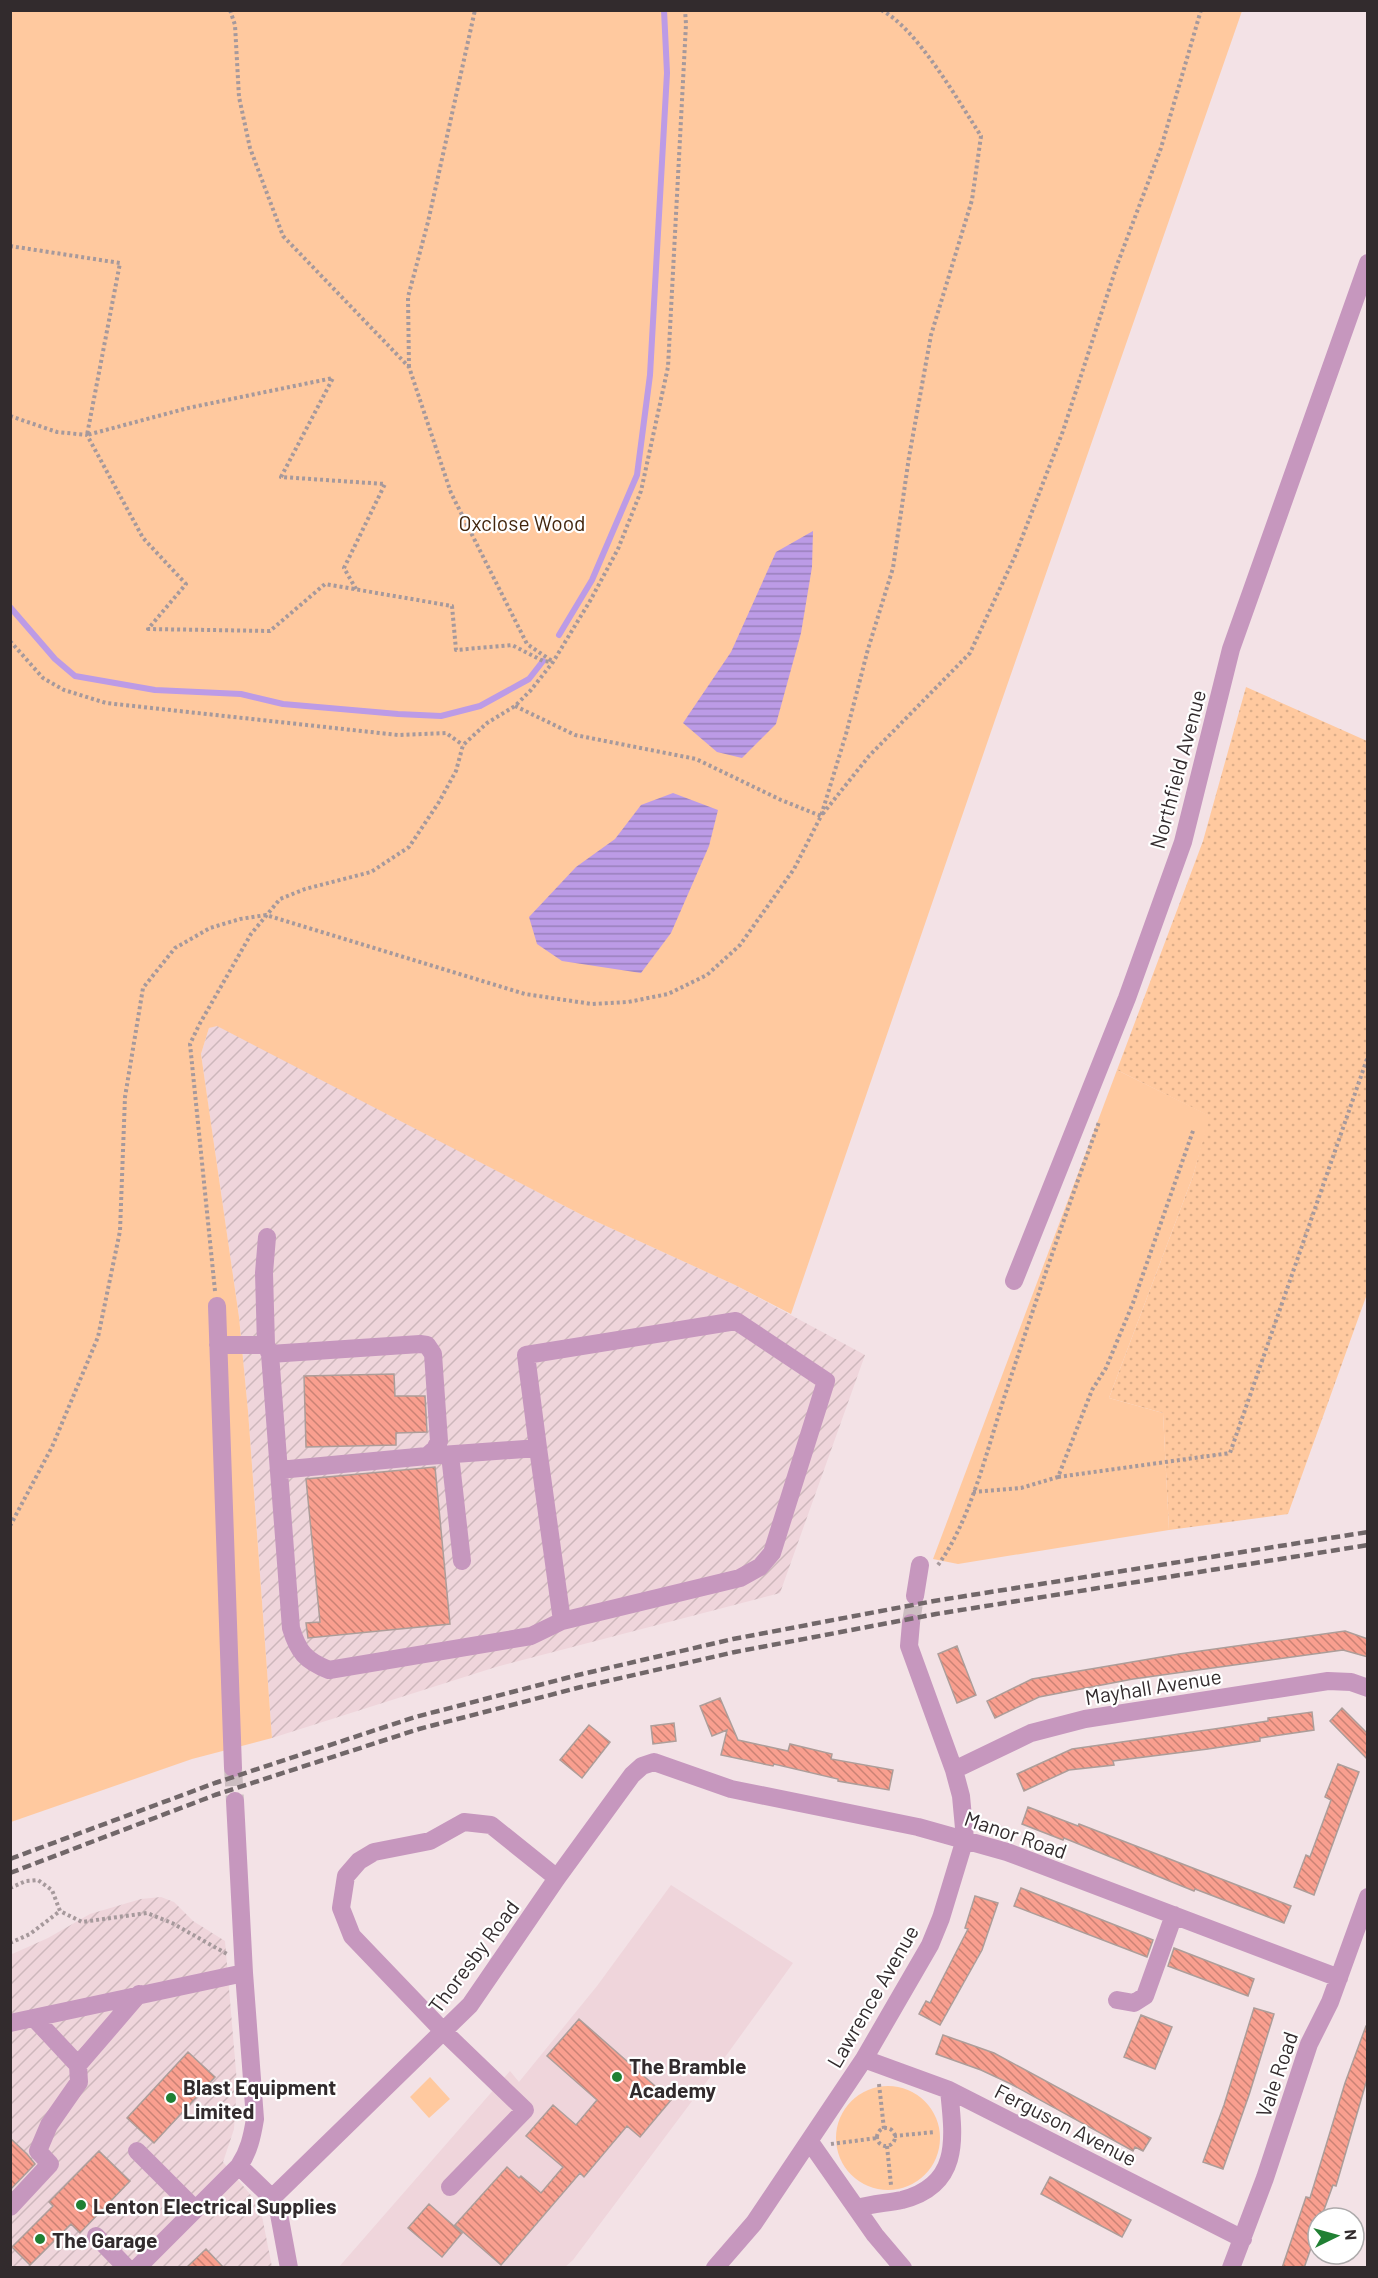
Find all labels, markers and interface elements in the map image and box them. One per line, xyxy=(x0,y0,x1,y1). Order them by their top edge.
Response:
park label: Oxclose Wood xyxy=(458,510,586,535)
street label: Northfield Avenue xyxy=(1144,687,1210,851)
street label: Mayhall Avenue xyxy=(1083,1663,1223,1709)
street label: Manor Road xyxy=(962,1805,1070,1863)
street label: Thoresby Road xyxy=(422,1895,524,2017)
street label: Lawrence Avenue xyxy=(821,1920,923,2072)
street label: Vale Road xyxy=(1250,2028,1302,2120)
place label: The Bramble Academy xyxy=(629,2053,746,2102)
marker: The Bramble Academy xyxy=(610,2070,624,2084)
place label: Blast Equipment Limited xyxy=(183,2074,336,2123)
street label: Ferguson Avenue xyxy=(991,2077,1141,2171)
marker: Blast Equipment Limited xyxy=(164,2091,178,2105)
place label: Lenton Electrical Supplies xyxy=(93,2193,337,2218)
marker: Lenton Electrical Supplies xyxy=(74,2198,88,2212)
north arrow xyxy=(1306,2206,1366,2266)
place label: The Garage xyxy=(52,2227,157,2252)
text: N xyxy=(1342,2229,1361,2241)
marker: The Garage xyxy=(33,2232,47,2246)

